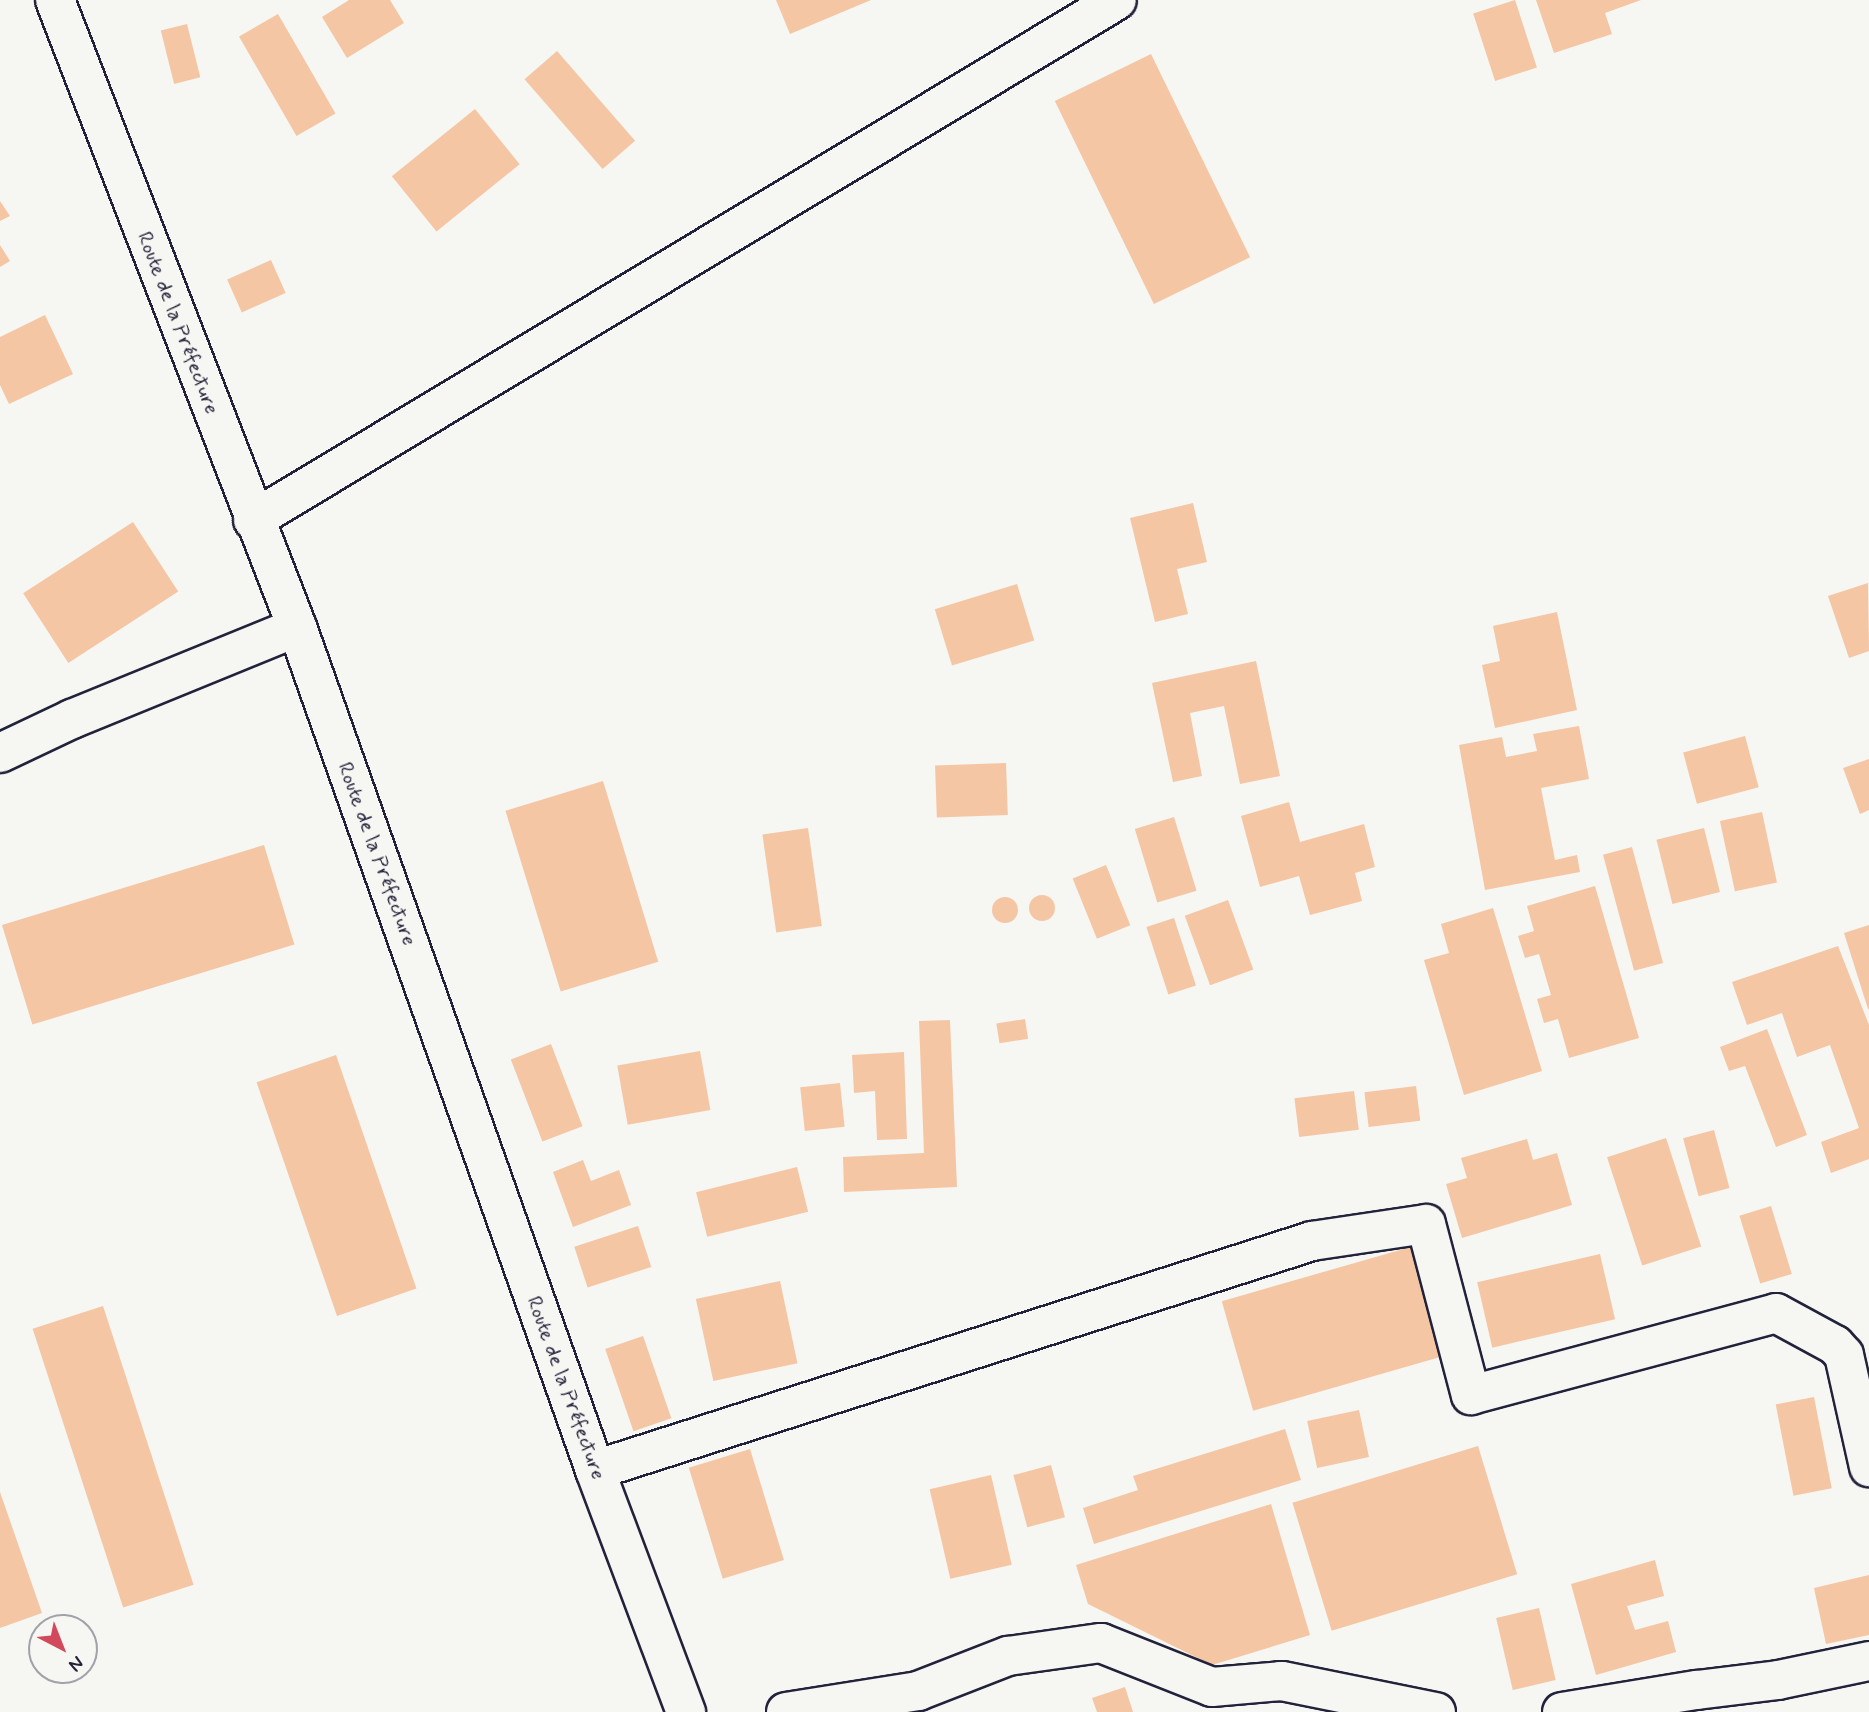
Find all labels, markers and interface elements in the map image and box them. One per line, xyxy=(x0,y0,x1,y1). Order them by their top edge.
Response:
street label: Route de la Préfecture xyxy=(132,229,224,417)
street label: Route de la Préfecture xyxy=(332,759,422,949)
street label: Route de la Préfecture xyxy=(521,1293,611,1483)
north arrow xyxy=(28,1614,98,1684)
text: N xyxy=(63,1650,89,1677)

